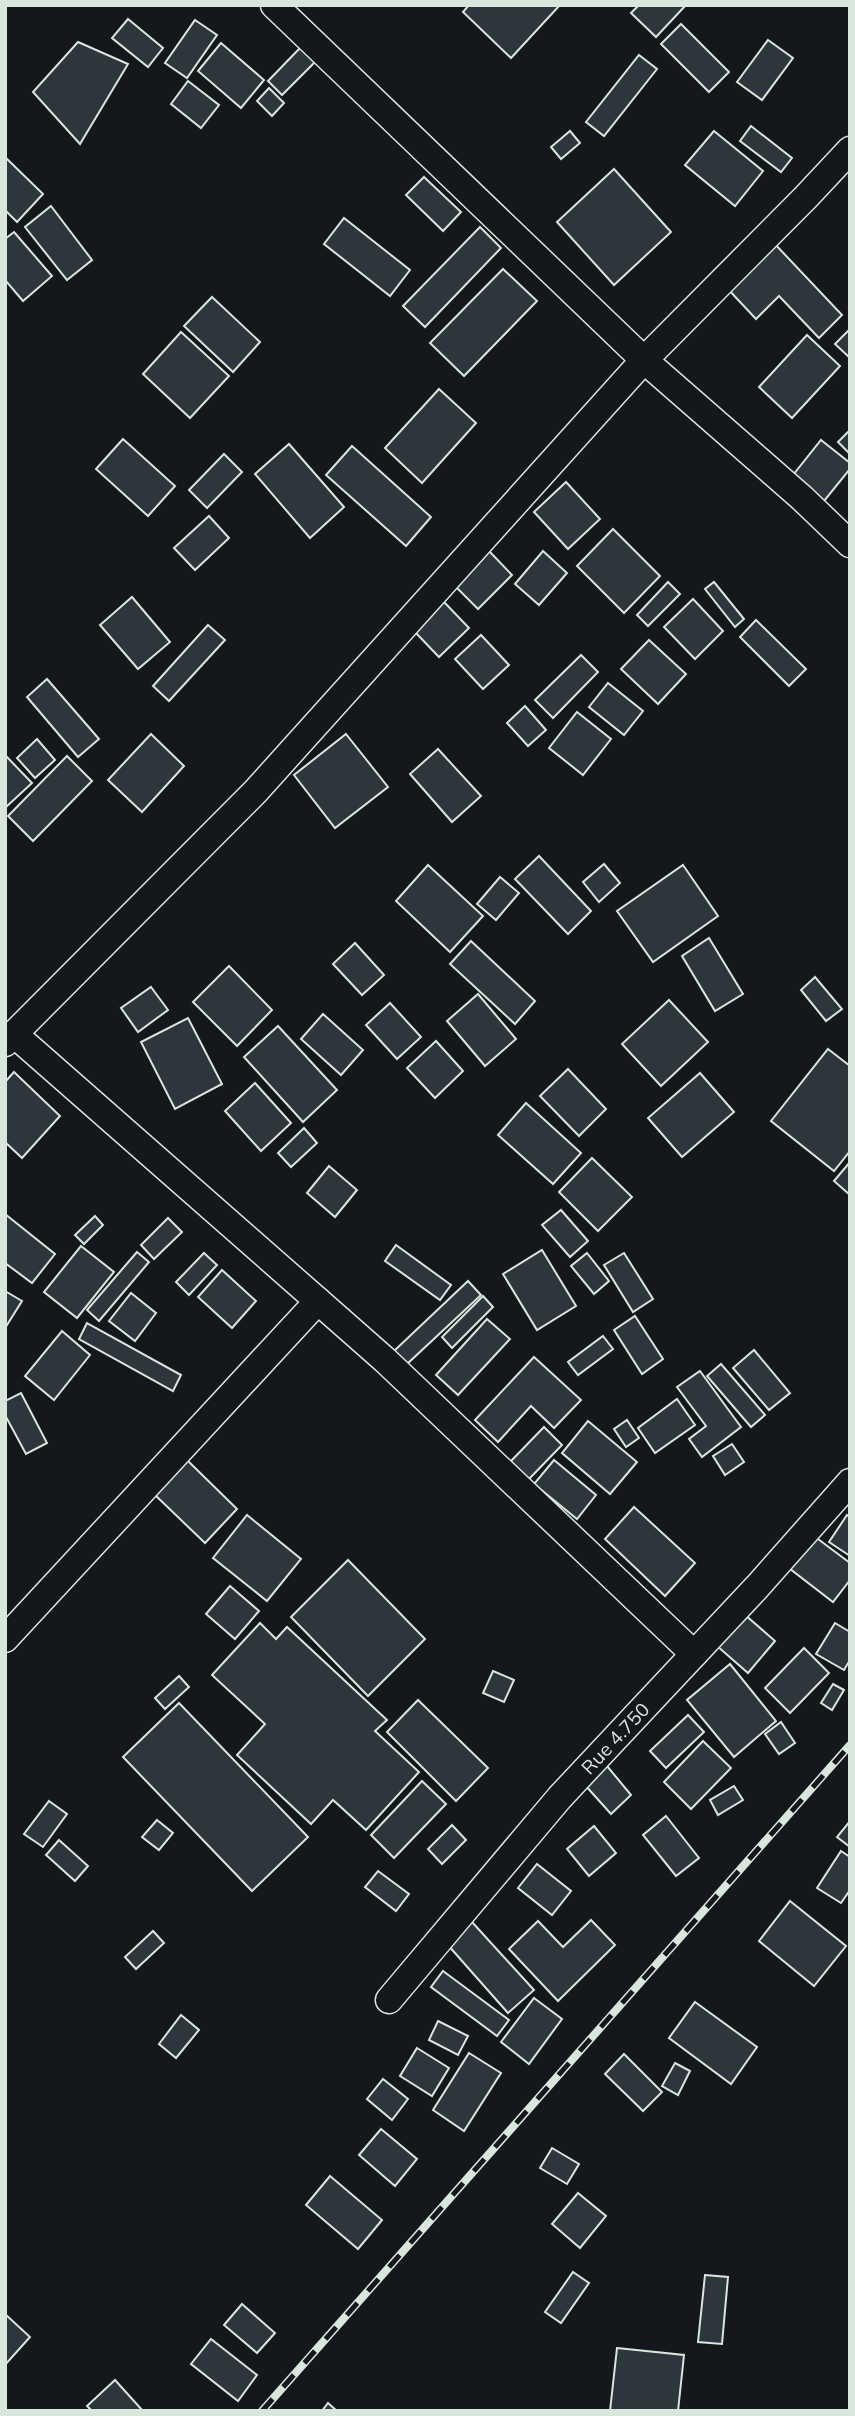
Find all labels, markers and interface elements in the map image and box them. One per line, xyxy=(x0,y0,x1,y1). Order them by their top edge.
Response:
street label: Rue 4.750 xyxy=(576,1697,654,1779)

